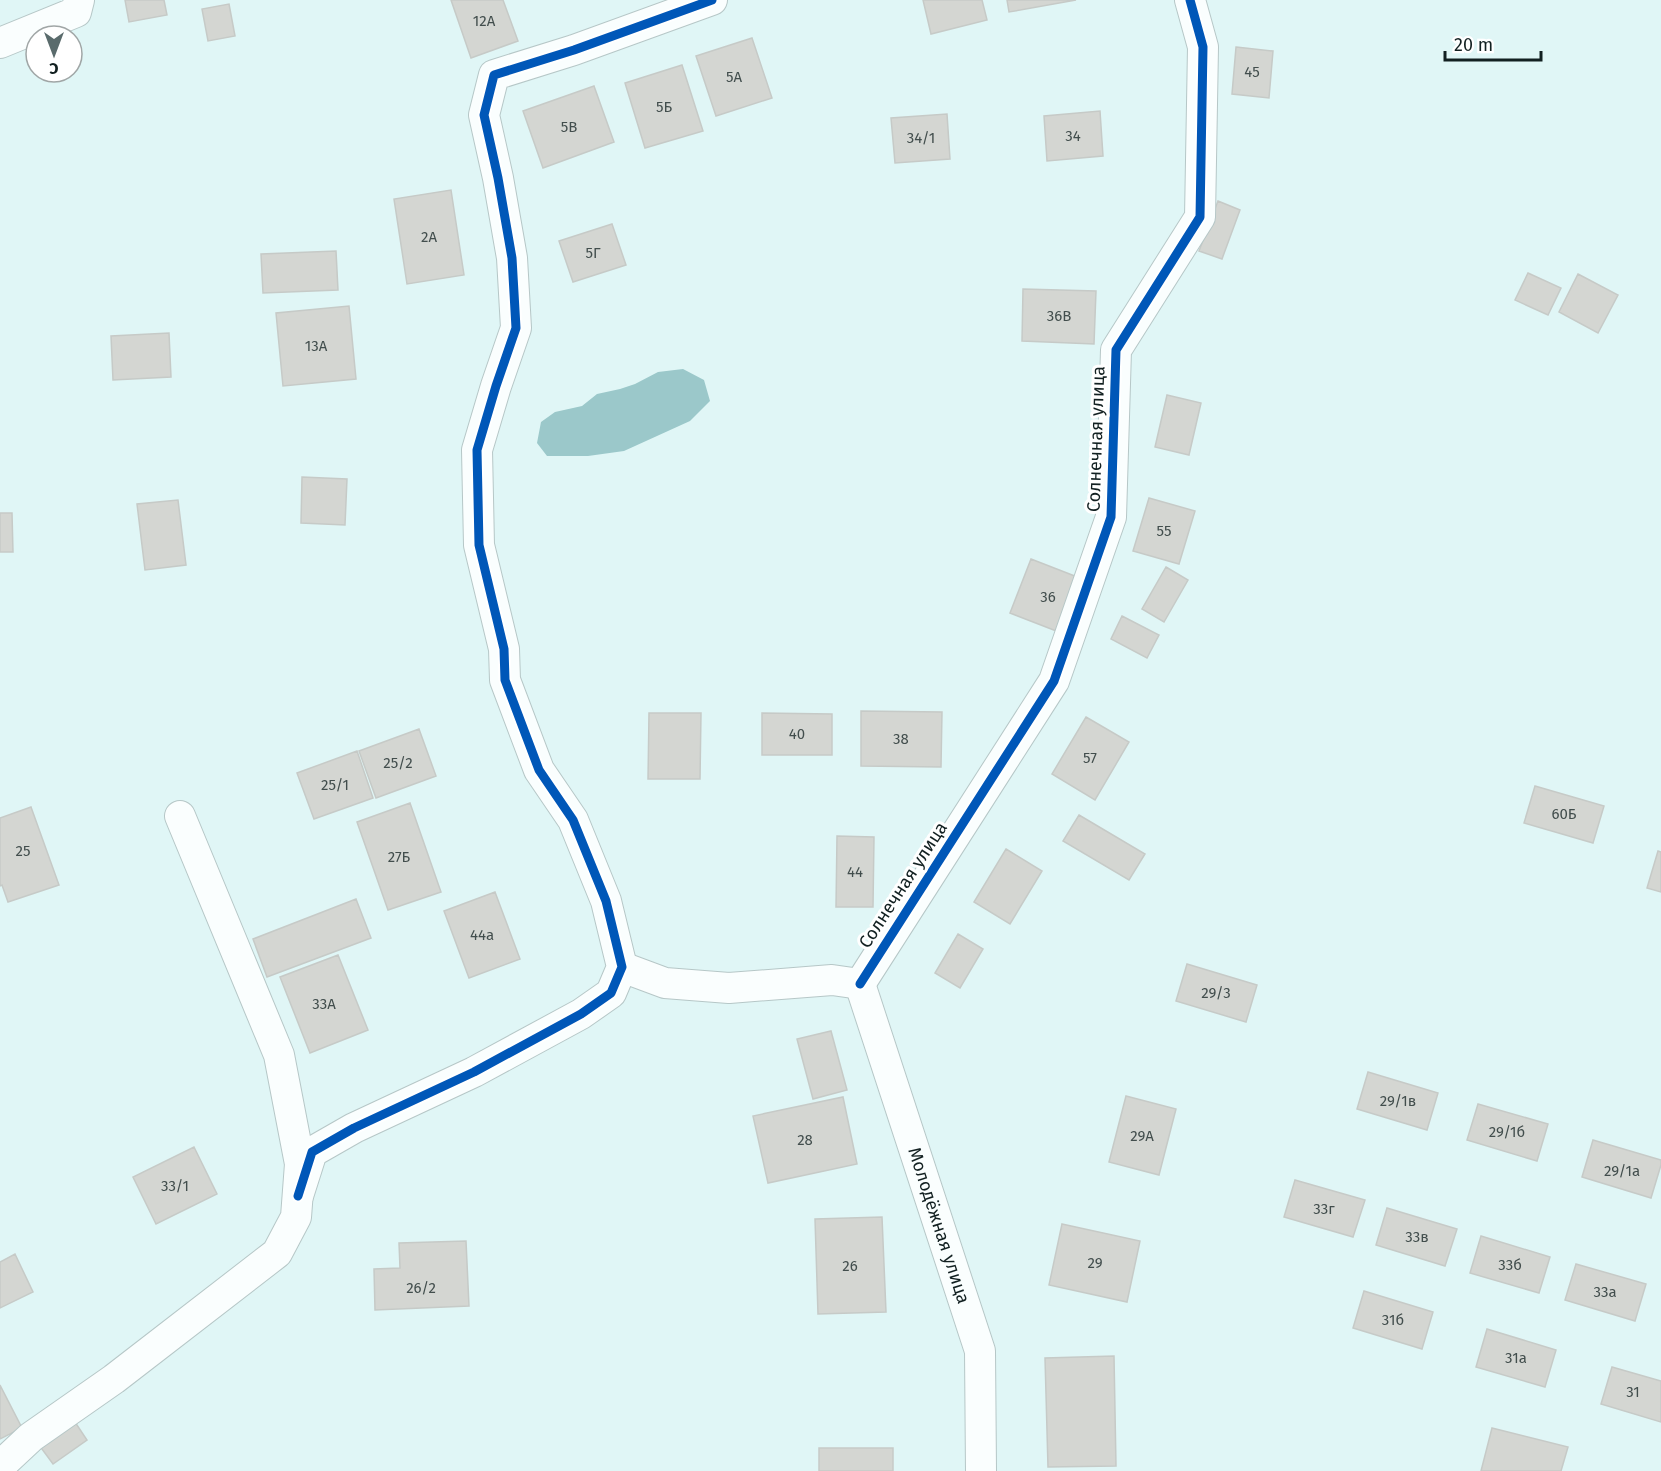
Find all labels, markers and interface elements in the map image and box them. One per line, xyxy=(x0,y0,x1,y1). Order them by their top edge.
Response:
house number: 12А xyxy=(473,12,496,30)
north arrow xyxy=(24,24,84,84)
scale bar xyxy=(1445,24,1541,62)
text: 20 m xyxy=(1454,34,1493,56)
text: С xyxy=(49,59,59,78)
house number: 45 xyxy=(1244,63,1260,81)
house number: 5А xyxy=(726,68,742,86)
house number: 5Б xyxy=(656,98,672,116)
house number: 5В xyxy=(561,118,577,136)
house number: 34 xyxy=(1065,127,1081,145)
house number: 34/1 xyxy=(907,129,935,147)
house number: 2А xyxy=(421,228,437,246)
house number: 5Г xyxy=(585,244,601,262)
house number: 36В xyxy=(1047,307,1071,325)
house number: 13А xyxy=(305,337,328,355)
street label: Солнечная улица xyxy=(1082,366,1110,512)
house number: 55 xyxy=(1157,522,1171,540)
house number: 36 xyxy=(1040,588,1056,606)
house number: 40 xyxy=(789,725,805,743)
house number: 38 xyxy=(893,730,909,748)
house number: 57 xyxy=(1083,749,1097,767)
house number: 25/2 xyxy=(383,754,413,772)
house number: 25/1 xyxy=(321,776,349,794)
house number: 60Б xyxy=(1551,805,1577,823)
street label: Солнечная улица xyxy=(854,818,952,952)
house number: 25 xyxy=(16,842,30,860)
house number: 27Б xyxy=(388,848,411,866)
house number: 44 xyxy=(847,863,863,881)
house number: 44а xyxy=(470,926,494,944)
house number: 29/3 xyxy=(1201,984,1231,1002)
house number: 33А xyxy=(312,995,336,1013)
house number: 29/1в xyxy=(1380,1092,1416,1110)
house number: 29/1б xyxy=(1489,1123,1525,1141)
house number: 29А xyxy=(1130,1127,1154,1145)
house number: 28 xyxy=(797,1131,813,1149)
street label: Молодёжная улица xyxy=(903,1145,975,1306)
house number: 29/1а xyxy=(1604,1162,1640,1180)
house number: 33/1 xyxy=(161,1177,189,1195)
house number: 33г xyxy=(1313,1200,1335,1218)
house number: 33в xyxy=(1405,1228,1429,1246)
house number: 29 xyxy=(1087,1254,1103,1272)
house number: 33б xyxy=(1498,1256,1522,1274)
house number: 26 xyxy=(842,1257,858,1275)
house number: 26/2 xyxy=(406,1279,436,1297)
house number: 33а xyxy=(1593,1283,1617,1301)
house number: 31б xyxy=(1382,1311,1404,1329)
house number: 31а xyxy=(1505,1349,1527,1367)
house number: 31 xyxy=(1626,1383,1640,1401)

